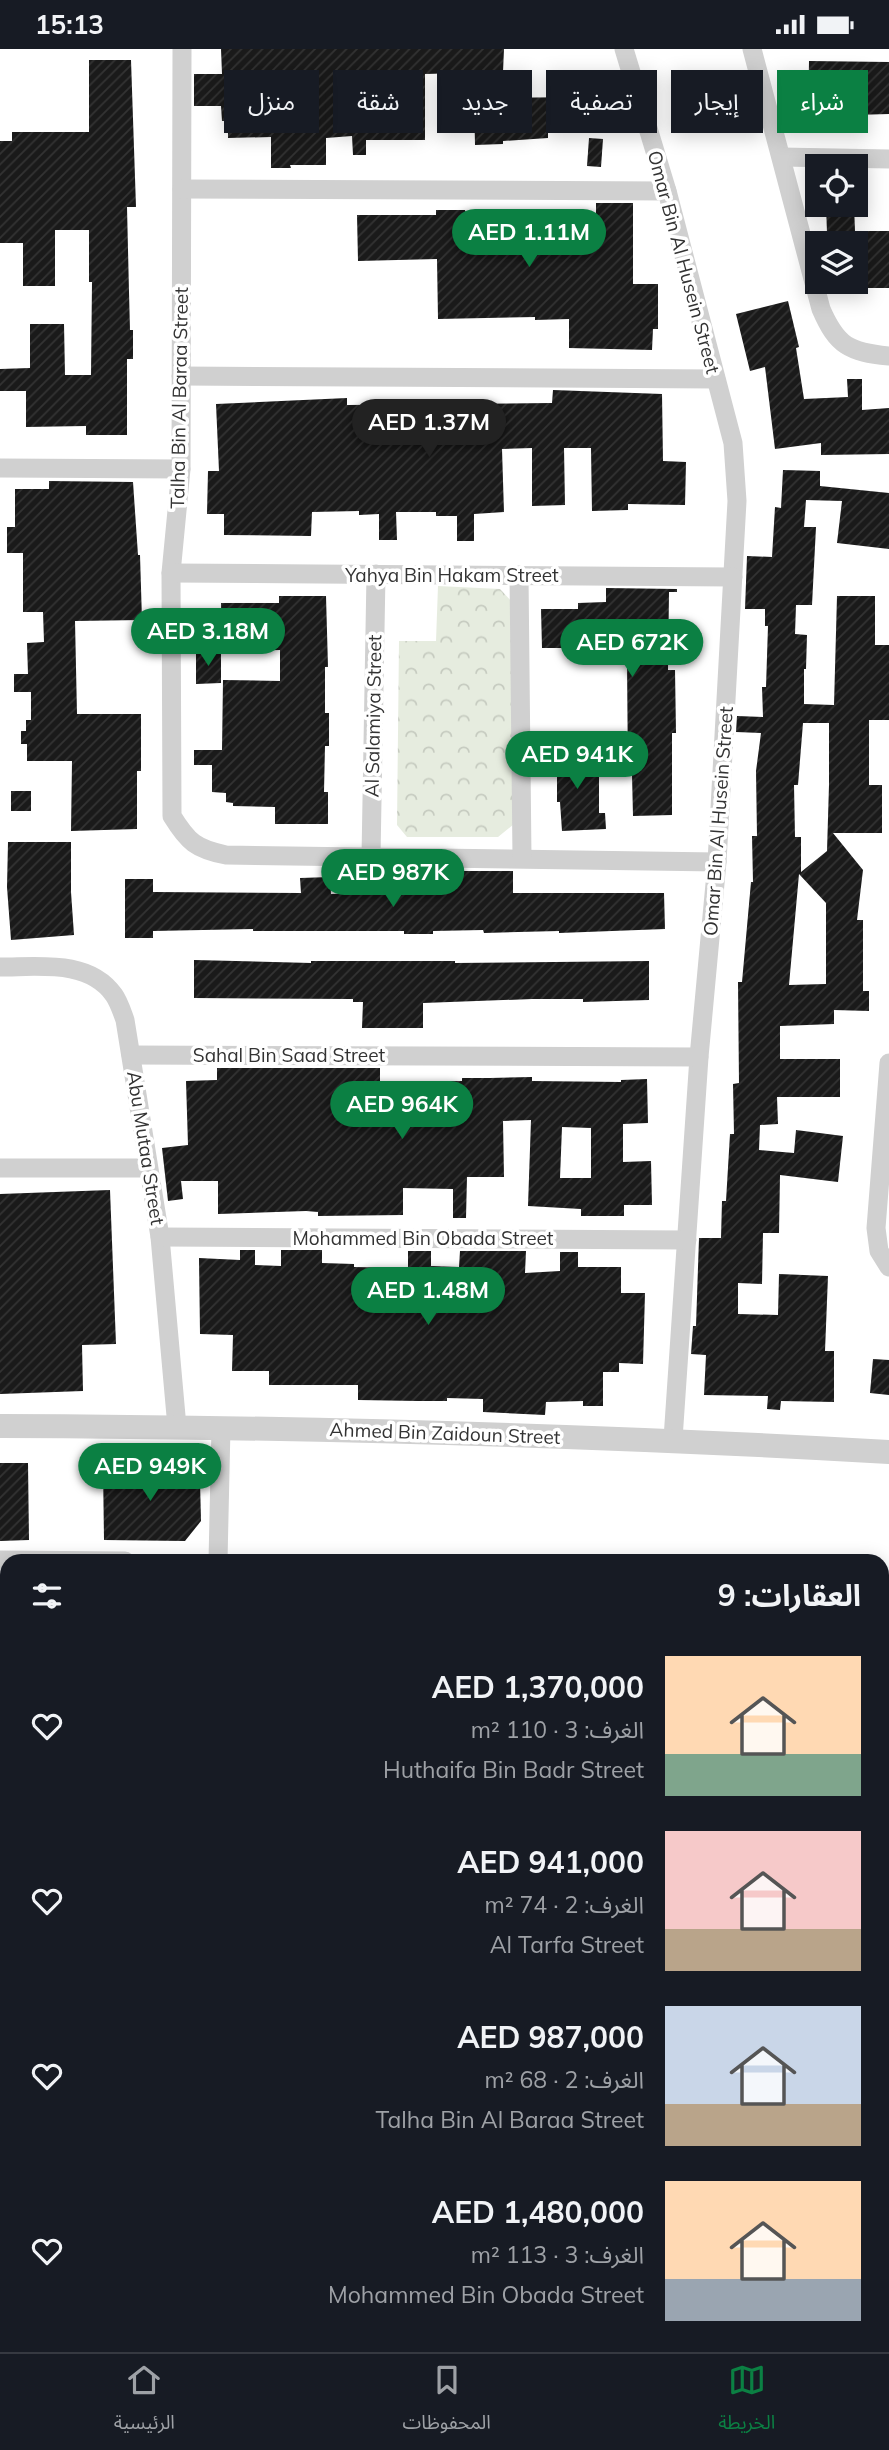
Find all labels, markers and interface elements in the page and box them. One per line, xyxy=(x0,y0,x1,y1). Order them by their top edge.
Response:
text: 15:13 xyxy=(35,8,104,41)
chip: منزل xyxy=(224,70,319,133)
chip: شقة xyxy=(333,70,423,133)
chip: جديد xyxy=(437,70,532,133)
chip: تصفية xyxy=(546,70,657,133)
chip: إيجار xyxy=(671,70,763,133)
chip: شراء xyxy=(777,70,868,133)
street label: Omar Bin Al Husein Street xyxy=(643,148,725,377)
map controls xyxy=(805,154,868,294)
button: locate xyxy=(805,154,868,217)
pin: AED 1.11M xyxy=(449,209,609,269)
text: AED 1.11M xyxy=(468,217,590,246)
button: layers xyxy=(805,231,868,294)
street label: Talha Bin Al Baraa Street xyxy=(165,287,193,509)
pin: AED 1.37M xyxy=(349,399,509,459)
text: AED 1.37M xyxy=(368,407,490,436)
street label: Yahya Bin Hakam Street xyxy=(344,563,559,587)
pin: AED 3.18M xyxy=(128,609,288,668)
text: AED 3.18M xyxy=(147,616,269,645)
pin: AED 672K xyxy=(560,619,704,679)
text: AED 672K xyxy=(576,627,688,656)
street label: Al Salamiya Street xyxy=(360,634,386,798)
street label: Omar Bin Al Husein Street xyxy=(698,705,738,937)
pin: AED 941K xyxy=(505,731,649,791)
text: AED 941K xyxy=(521,739,633,768)
pin: AED 987K xyxy=(321,849,465,909)
text: AED 987K xyxy=(337,857,449,886)
street label: Sahal Bin Saad Street xyxy=(193,1043,386,1067)
street label: Abu Mutaa Street xyxy=(122,1069,170,1227)
pin: AED 964K xyxy=(330,1081,474,1141)
text: AED 964K xyxy=(346,1089,458,1118)
street label: Mohammed Bin Obada Street xyxy=(292,1226,554,1250)
pin: AED 1.48M xyxy=(348,1267,508,1327)
text: AED 1.48M xyxy=(367,1275,489,1304)
street label: Ahmed Bin Zaidoun Street xyxy=(329,1417,561,1449)
pin: AED 949K xyxy=(78,1443,222,1503)
text: AED 949K xyxy=(94,1451,206,1480)
text: العقارات: 9 xyxy=(718,1576,861,1614)
icon: filters xyxy=(28,1577,66,1615)
text: AED 1,370,000 xyxy=(432,1668,644,1706)
icon: home xyxy=(721,1684,805,1768)
icon: heart xyxy=(28,1707,66,1745)
text: الغرف: 3 · 110 m² xyxy=(471,1715,644,1744)
text: Huthaifa Bin Badr Street xyxy=(383,1755,644,1784)
text: AED 941,000 xyxy=(457,1843,644,1881)
icon: home xyxy=(721,1859,805,1943)
icon: heart xyxy=(28,1882,66,1920)
text: الغرف: 2 · 74 m² xyxy=(485,1890,644,1919)
text: Al Tarfa Street xyxy=(490,1930,644,1959)
text: AED 987,000 xyxy=(457,2018,644,2056)
icon: home xyxy=(721,2034,805,2118)
icon: heart xyxy=(28,2057,66,2095)
text: الغرف: 2 · 68 m² xyxy=(485,2065,644,2094)
text: Talha Bin Al Baraa Street xyxy=(375,2105,644,2134)
text: AED 1,480,000 xyxy=(432,2193,644,2231)
icon: home xyxy=(721,2209,805,2293)
icon: heart xyxy=(28,2232,66,2270)
text: الغرف: 3 · 113 m² xyxy=(471,2240,644,2269)
text: Mohammed Bin Obada Street xyxy=(328,2280,644,2309)
tab: الرئيسية xyxy=(114,2361,175,2443)
tab: المحفوظات xyxy=(402,2361,491,2443)
tab: الخريطة xyxy=(718,2361,775,2443)

